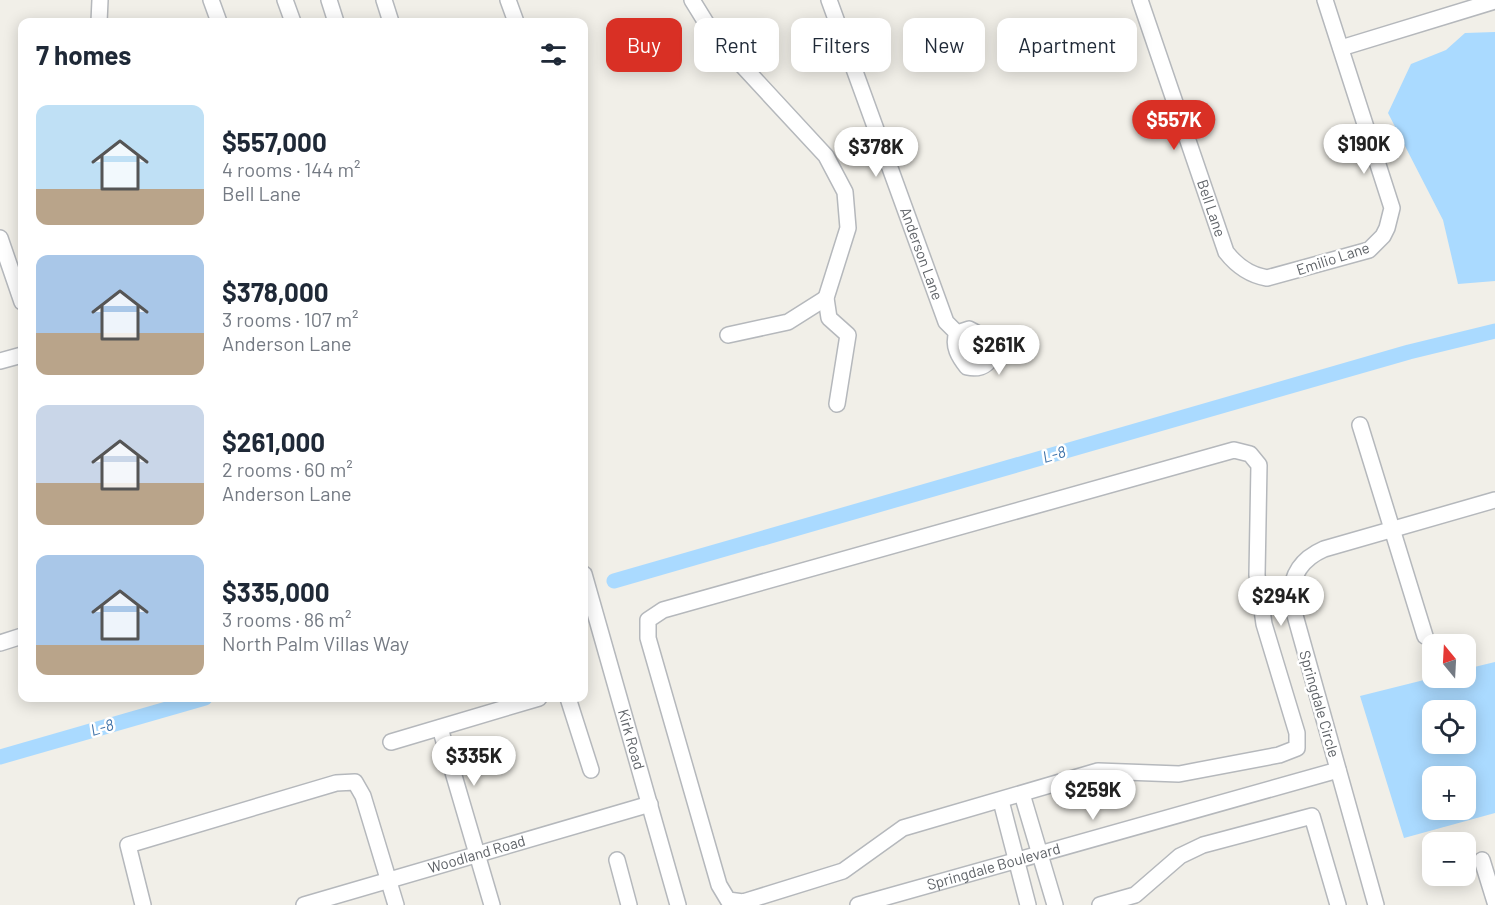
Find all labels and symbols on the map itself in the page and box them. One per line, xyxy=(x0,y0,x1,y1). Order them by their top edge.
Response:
pin: $557K xyxy=(1132,100,1216,151)
pin: $190K xyxy=(1322,124,1406,175)
pin: $378K xyxy=(834,127,918,178)
street label: Bell Lane xyxy=(1194,177,1230,239)
street label: Anderson Lane xyxy=(897,205,947,302)
street label: Emilio Lane xyxy=(1294,238,1372,278)
pin: $261K xyxy=(957,325,1041,376)
water label: L-8 xyxy=(1040,441,1068,466)
pin: $294K xyxy=(1239,576,1323,627)
north arrow xyxy=(1422,634,1476,688)
street label: Springdale Circle xyxy=(1296,648,1344,759)
street label: Kirk Road xyxy=(615,707,649,772)
water label: L-8 xyxy=(88,714,116,739)
pin: $335K xyxy=(432,736,516,787)
pin: $259K xyxy=(1051,770,1135,821)
street label: Woodland Road xyxy=(426,831,527,876)
street label: Springdale Boulevard xyxy=(925,839,1062,893)

